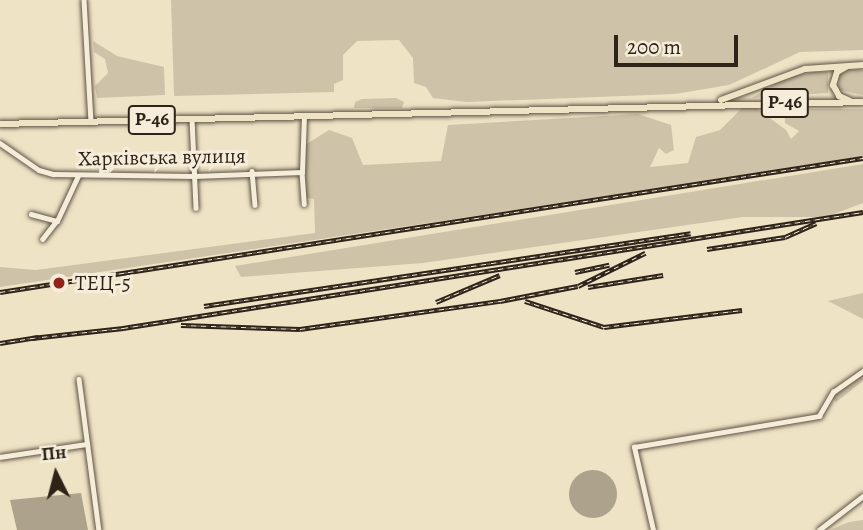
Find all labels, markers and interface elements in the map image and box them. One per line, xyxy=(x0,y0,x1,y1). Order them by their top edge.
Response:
scale bar xyxy=(618,21,742,65)
text: 200 m xyxy=(627,33,681,61)
road number: Р-46 xyxy=(760,88,810,118)
road number: Р-46 xyxy=(128,104,176,136)
street label: Харківська вулиця xyxy=(78,143,246,171)
place label: ТЕЦ-5 xyxy=(75,270,131,296)
marker: ТЕЦ-5 xyxy=(49,273,69,293)
north arrow xyxy=(21,439,91,509)
text: Пн xyxy=(40,439,68,467)

